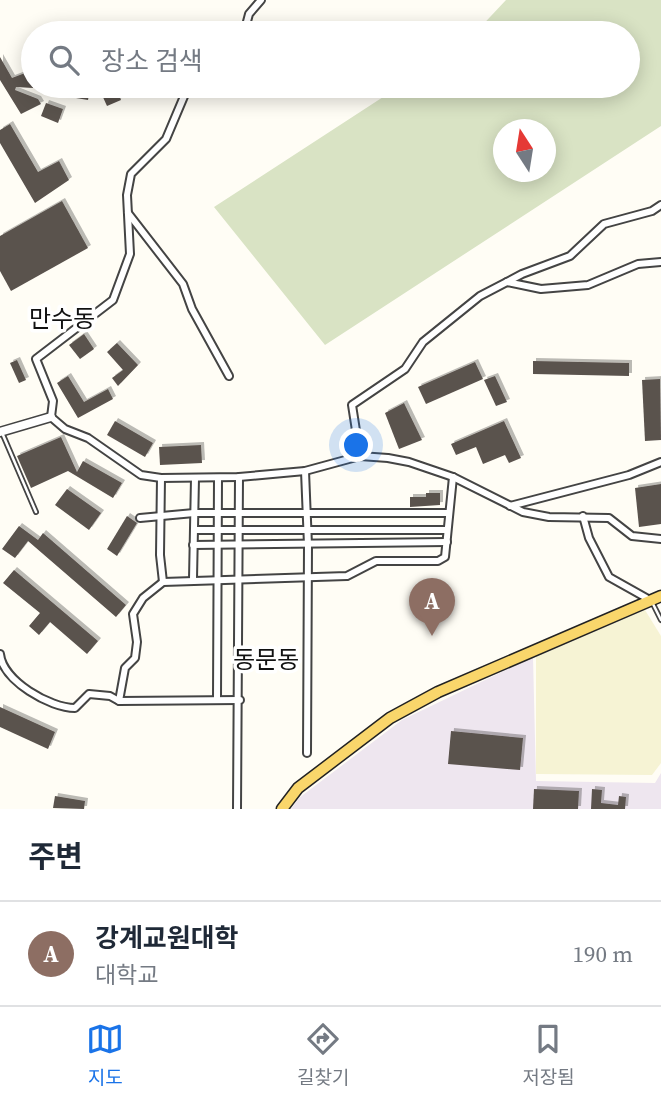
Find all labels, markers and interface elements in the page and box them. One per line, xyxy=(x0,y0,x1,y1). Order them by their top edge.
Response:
search box xyxy=(21,21,640,98)
icon: search xyxy=(45,41,83,79)
text: 장소 검색 xyxy=(101,43,203,79)
north arrow xyxy=(493,119,556,182)
district label: 만수동 xyxy=(29,302,95,335)
your location xyxy=(339,428,373,462)
pin: A xyxy=(409,578,455,636)
district label: 동문동 xyxy=(233,643,299,676)
text: 주변 xyxy=(28,836,83,877)
text: 강계교원대학 xyxy=(95,920,239,956)
text: A xyxy=(43,938,59,970)
text: 190 m xyxy=(572,938,633,970)
text: 대학교 xyxy=(95,959,158,991)
tab: 지도 xyxy=(86,1020,124,1090)
tab: 길찾기 xyxy=(297,1020,349,1090)
tab: 저장됨 xyxy=(522,1020,575,1090)

